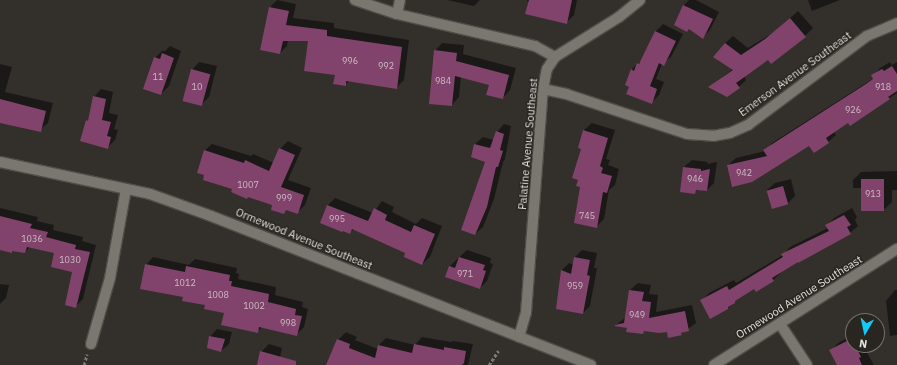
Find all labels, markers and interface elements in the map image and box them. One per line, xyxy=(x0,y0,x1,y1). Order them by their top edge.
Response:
street label: Emerson Avenue Southeast xyxy=(736,29,854,119)
house number: 996 xyxy=(342,56,358,66)
house number: 992 xyxy=(378,61,394,71)
house number: 11 xyxy=(153,72,163,82)
house number: 984 xyxy=(435,76,451,86)
street label: Palatine Avenue Southeast xyxy=(516,78,540,210)
house number: 10 xyxy=(192,82,202,92)
house number: 918 xyxy=(875,82,891,92)
house number: 926 xyxy=(845,105,861,115)
house number: 942 xyxy=(736,168,752,178)
house number: 946 xyxy=(687,174,703,184)
house number: 1007 xyxy=(237,180,259,190)
house number: 913 xyxy=(865,189,881,199)
house number: 999 xyxy=(276,193,292,203)
street label: Ormewood Avenue Southeast xyxy=(234,205,374,273)
house number: 745 xyxy=(579,211,595,221)
house number: 995 xyxy=(329,214,345,224)
house number: 1036 xyxy=(21,234,43,244)
street label: Ormewood Avenue Southeast xyxy=(733,253,865,341)
house number: 1030 xyxy=(59,255,81,265)
house number: 971 xyxy=(457,269,473,279)
house number: 1012 xyxy=(174,278,196,288)
house number: 959 xyxy=(567,281,583,291)
house number: 1008 xyxy=(207,290,229,300)
house number: 1002 xyxy=(243,301,265,311)
house number: 949 xyxy=(629,310,645,320)
north arrow xyxy=(845,313,885,353)
house number: 998 xyxy=(280,318,296,328)
text: N xyxy=(858,336,868,351)

